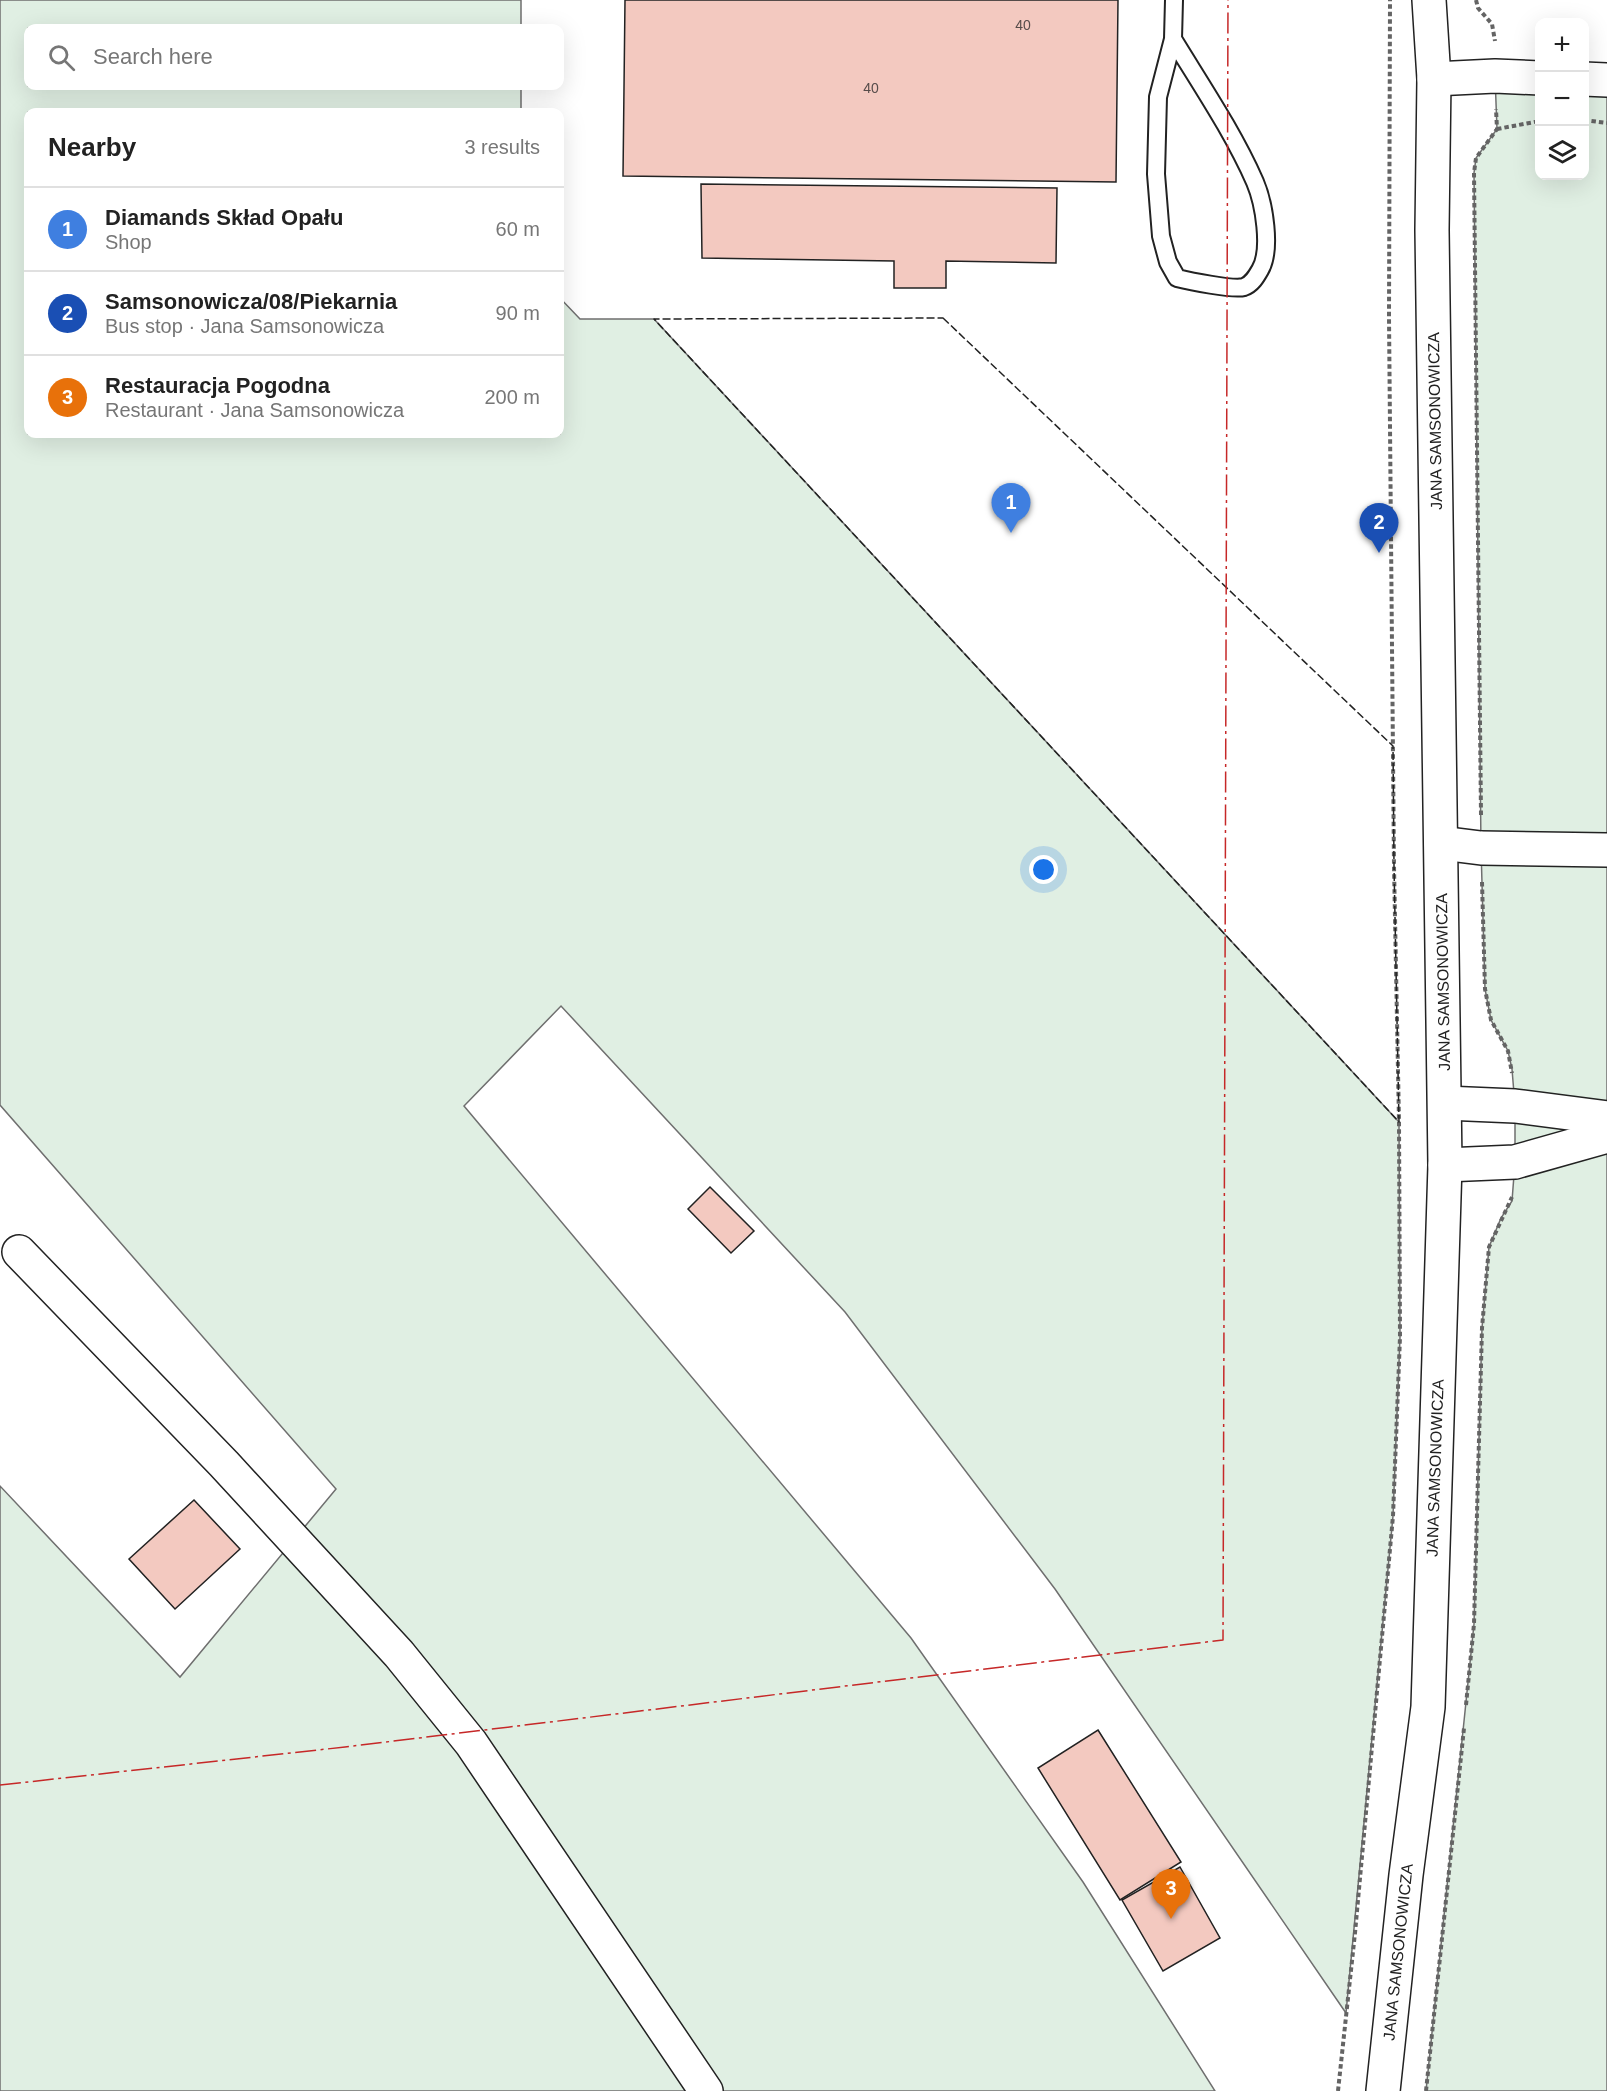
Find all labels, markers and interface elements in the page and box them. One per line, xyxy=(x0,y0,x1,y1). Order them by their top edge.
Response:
house number: 40 xyxy=(1015,17,1031,33)
map controls xyxy=(1535,18,1589,180)
button: + xyxy=(1535,18,1589,72)
search box xyxy=(24,24,564,90)
icon: search xyxy=(45,41,78,74)
text: Search here xyxy=(93,44,213,69)
button: − xyxy=(1535,72,1589,126)
house number: 40 xyxy=(863,80,879,96)
button: layers xyxy=(1535,126,1589,180)
text: Nearby xyxy=(48,132,136,162)
text: 3 results xyxy=(464,136,540,158)
text: Diamands Skład Opału xyxy=(105,205,343,230)
text: 1 xyxy=(62,218,73,240)
text: 60 m xyxy=(496,218,540,240)
text: Shop xyxy=(105,231,152,253)
text: Samsonowicza/08/Piekarnia xyxy=(105,289,397,314)
text: 2 xyxy=(62,302,73,324)
text: 90 m xyxy=(496,302,540,324)
text: Bus stop · Jana Samsonowicza xyxy=(105,315,384,337)
street label: JANA SAMSONOWICZA xyxy=(1425,332,1445,510)
text: Restauracja Pogodna xyxy=(105,373,330,398)
text: 3 xyxy=(62,386,73,408)
text: 200 m xyxy=(484,386,540,408)
text: Restaurant · Jana Samsonowicza xyxy=(105,399,404,421)
pin: 1 xyxy=(992,484,1030,533)
pin: 2 xyxy=(1360,504,1398,553)
your location xyxy=(1029,855,1058,884)
street label: JANA SAMSONOWICZA xyxy=(1433,893,1453,1071)
street label: JANA SAMSONOWICZA xyxy=(1423,1379,1447,1557)
street label: JANA SAMSONOWICZA xyxy=(1380,1862,1416,2041)
pin: 3 xyxy=(1152,1870,1190,1919)

